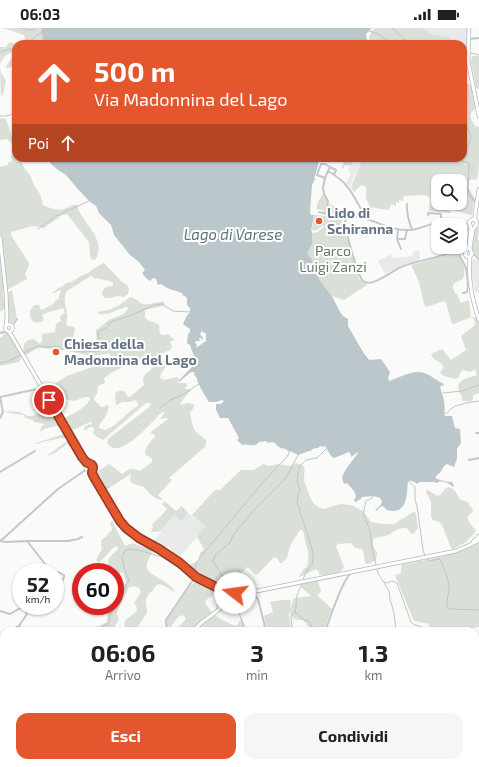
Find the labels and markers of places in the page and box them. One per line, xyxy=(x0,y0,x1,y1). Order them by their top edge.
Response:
place label: Lido di Schiranna xyxy=(327,204,393,237)
marker: Lido di Schiranna xyxy=(314,216,324,226)
place label: Chiesa della Madonnina del Lago xyxy=(64,335,197,368)
marker: Chiesa della Madonnina del Lago xyxy=(51,347,61,357)
pin xyxy=(32,383,66,417)

